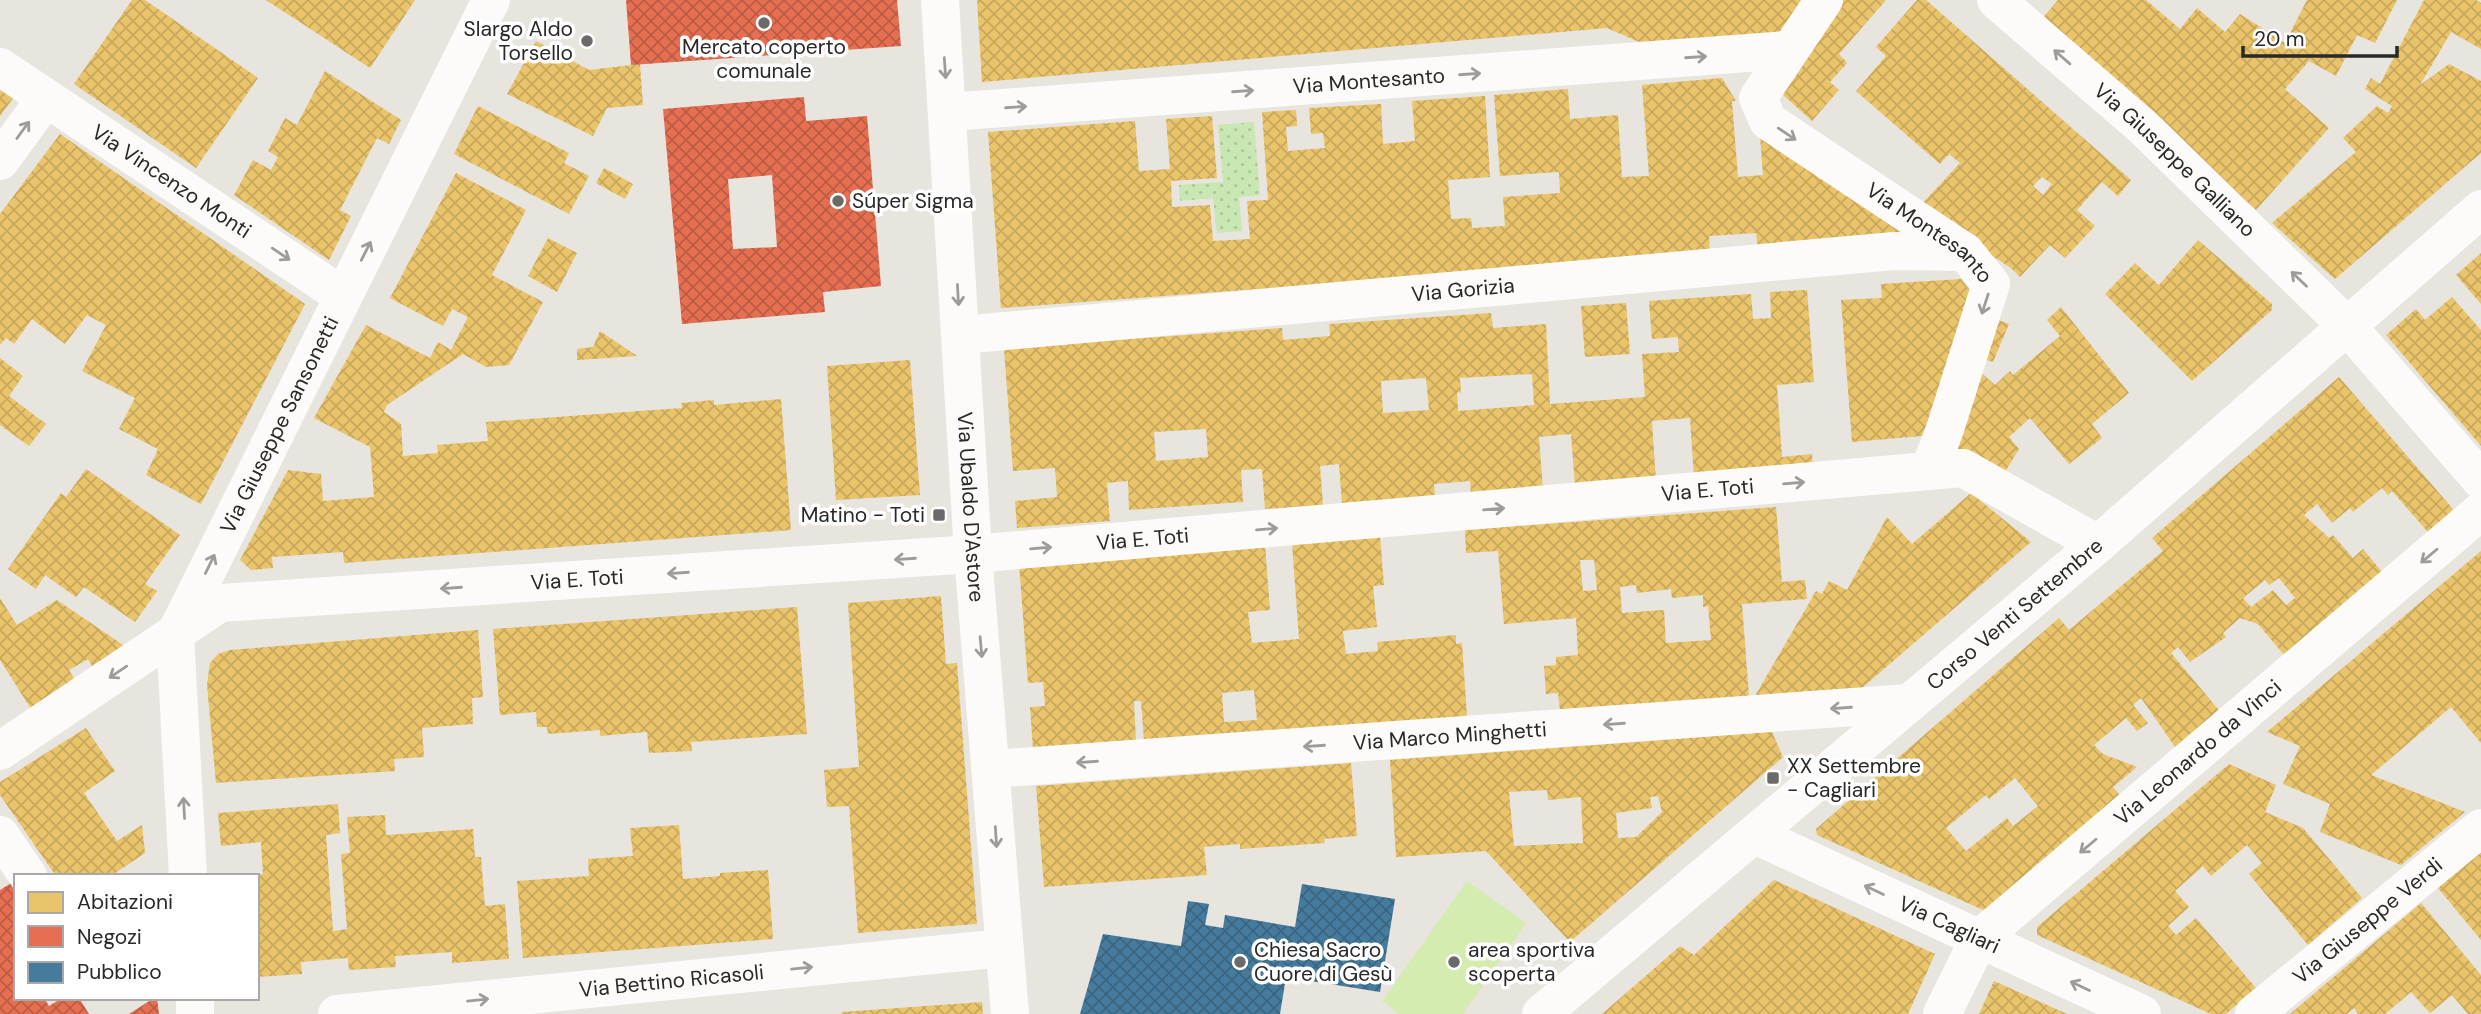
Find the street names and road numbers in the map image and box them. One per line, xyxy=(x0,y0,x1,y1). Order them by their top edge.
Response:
street label: Via Montesanto xyxy=(1292,61,1446,101)
street label: Via Giuseppe Galliano xyxy=(2088,77,2262,243)
street label: Via Vincenzo Monti xyxy=(86,118,257,245)
street label: Via Montesanto xyxy=(1861,176,1999,289)
street label: Via Gorizia xyxy=(1410,271,1516,308)
street label: Via Giuseppe Sansonetti xyxy=(214,312,345,538)
street label: Via Ubaldo D'Astore xyxy=(951,411,991,603)
street label: Via E. Toti xyxy=(1660,472,1755,508)
street label: Via E. Toti xyxy=(1095,521,1190,557)
street label: Corso Venti Settembre xyxy=(1921,532,2109,697)
street label: Via E. Toti xyxy=(530,563,624,597)
street label: Via Leonardo da Vinci xyxy=(2108,673,2287,832)
street label: Via Marco Minghetti xyxy=(1352,715,1548,757)
street label: Via Giuseppe Verdi xyxy=(2287,851,2448,991)
street label: Via Cagliari xyxy=(1894,889,2004,960)
street label: Via Bettino Ricasoli xyxy=(578,958,765,1004)

